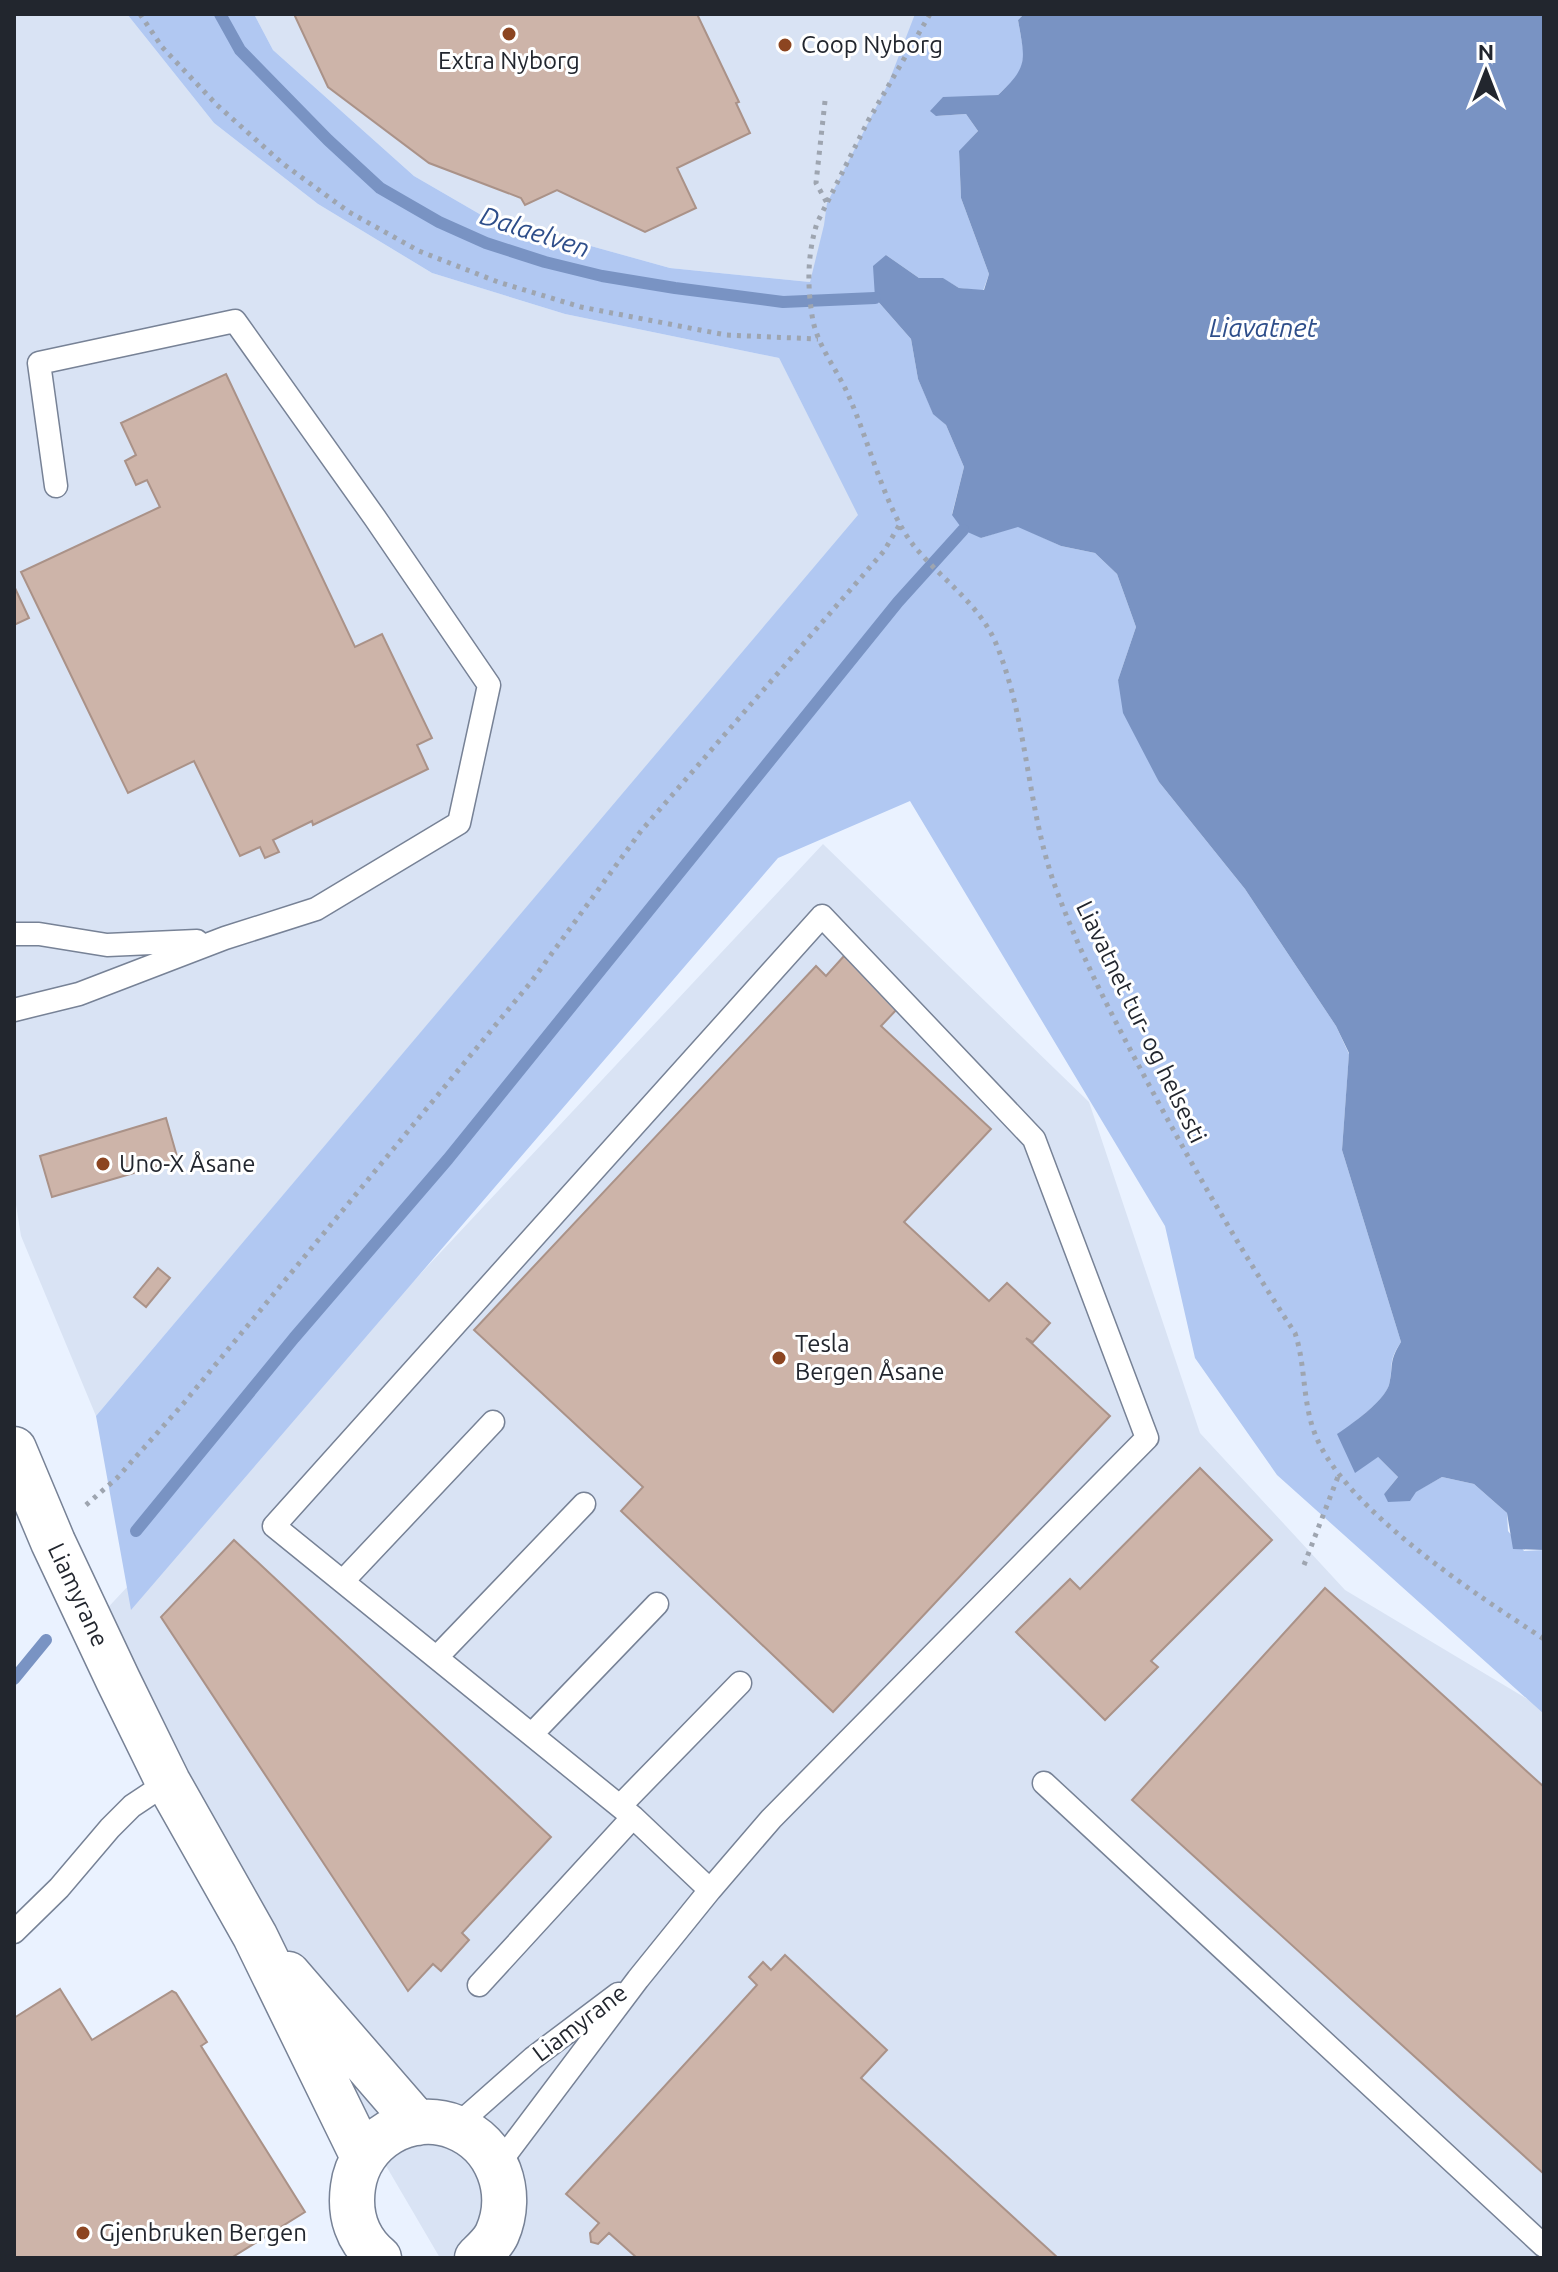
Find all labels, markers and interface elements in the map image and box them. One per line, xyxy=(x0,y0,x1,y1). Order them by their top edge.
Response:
marker: Extra Nyborg xyxy=(500,25,518,43)
place label: Coop Nyborg xyxy=(801,31,943,58)
north arrow xyxy=(1446,32,1526,112)
marker: Coop Nyborg xyxy=(776,36,794,54)
text: N xyxy=(1478,39,1494,64)
place label: Extra Nyborg xyxy=(438,47,580,74)
water label: Dalaelven xyxy=(477,200,594,263)
water label: Liavatnet xyxy=(1209,313,1318,342)
street label: Liavatnet tur- og helsesti xyxy=(1071,896,1212,1147)
place label: Uno-X Åsane xyxy=(119,1150,256,1177)
marker: Uno-X Åsane xyxy=(94,1155,112,1173)
place label: Tesla Bergen Åsane xyxy=(795,1330,944,1385)
marker: Tesla Bergen Åsane xyxy=(770,1349,788,1367)
street label: Liamyrane xyxy=(43,1539,114,1651)
street label: Liamyrane xyxy=(527,1978,632,2067)
place label: Gjenbruken Bergen xyxy=(99,2219,307,2246)
marker: Gjenbruken Bergen xyxy=(74,2224,92,2242)

